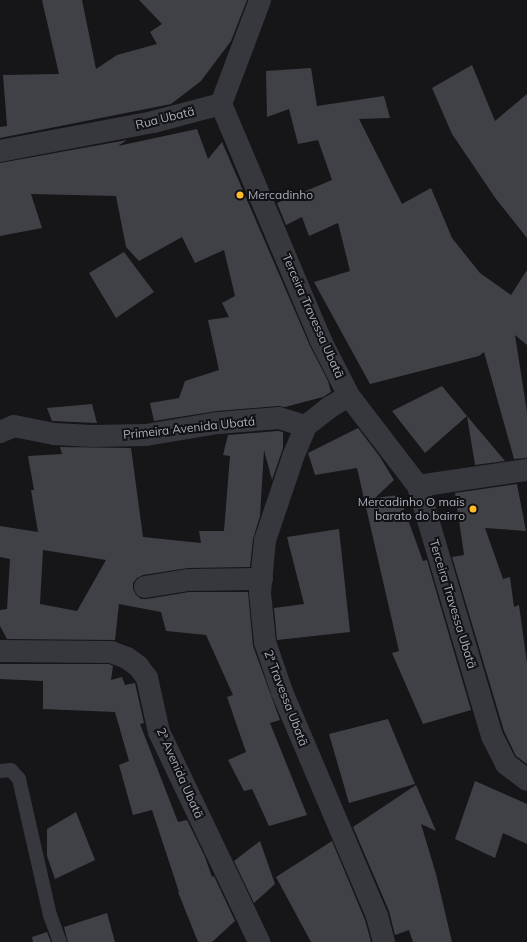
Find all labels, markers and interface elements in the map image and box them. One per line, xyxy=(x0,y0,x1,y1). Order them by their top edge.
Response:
street label: Rua Ubatã xyxy=(134,104,196,132)
place label: Mercadinho xyxy=(248,188,313,202)
marker: Mercadinho xyxy=(235,190,245,200)
street label: Terceira Travessa Ubatã xyxy=(279,252,347,380)
street label: Primeira Avenida Ubatá xyxy=(122,414,256,442)
place label: Mercadinho O mais barato do bairro xyxy=(358,495,465,523)
marker: Mercadinho O mais barato do bairro xyxy=(468,504,478,514)
street label: Terceira Travessa Ubatã xyxy=(426,538,480,670)
street label: 2ª Travessa Ubatã xyxy=(261,648,311,748)
street label: 2ª Avenida Ubatã xyxy=(154,726,206,820)

